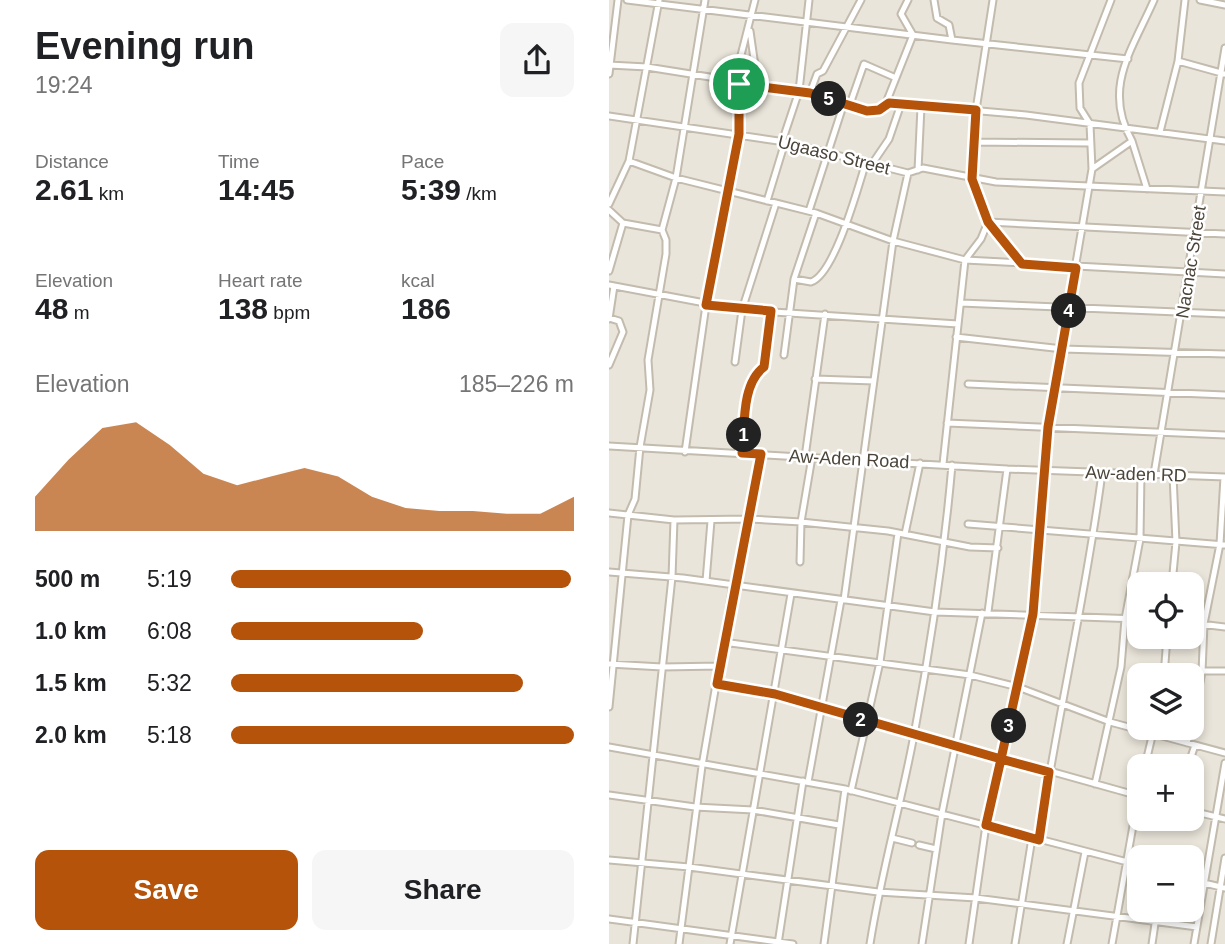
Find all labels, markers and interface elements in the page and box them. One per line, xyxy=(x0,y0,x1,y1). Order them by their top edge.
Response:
button: share xyxy=(500,23,574,97)
text: Evening run xyxy=(35,25,255,67)
pin xyxy=(709,54,769,114)
icon: arrive xyxy=(720,65,758,103)
text: 19:24 xyxy=(35,72,93,98)
pin: 5 xyxy=(811,82,847,116)
text: 5 xyxy=(823,88,834,109)
street label: Ugaaso Street xyxy=(776,131,892,179)
text: Distance xyxy=(35,151,109,172)
text: Time xyxy=(218,151,260,172)
text: Pace xyxy=(401,151,444,172)
text: 2.61 xyxy=(35,173,93,206)
text: 14:45 xyxy=(218,173,295,206)
text: 5:39 xyxy=(401,173,461,206)
text: km xyxy=(93,183,124,204)
text: /km xyxy=(461,183,497,204)
street label: Nacnac Street xyxy=(1172,204,1210,320)
text: Elevation xyxy=(35,270,113,291)
text: Heart rate xyxy=(218,270,302,291)
text: kcal xyxy=(401,270,435,291)
text: 48 xyxy=(35,292,68,325)
text: 138 xyxy=(218,292,268,325)
text: 186 xyxy=(401,292,451,325)
pin: 4 xyxy=(1051,294,1086,328)
text: 4 xyxy=(1063,300,1074,321)
text: m xyxy=(68,302,89,323)
text: bpm xyxy=(268,302,310,323)
text: Elevation xyxy=(35,371,130,397)
text: 185–226 m xyxy=(459,371,574,397)
pin: 1 xyxy=(727,418,761,452)
text: 1 xyxy=(738,424,749,445)
street label: Aw-Aden Road xyxy=(788,446,910,472)
street label: Aw-aden RD xyxy=(1085,462,1187,486)
text: 500 m xyxy=(35,566,100,592)
text: 5:19 xyxy=(147,566,192,592)
map controls xyxy=(1127,572,1204,922)
button: locate xyxy=(1127,572,1204,649)
text: 1.0 km xyxy=(35,618,107,644)
text: 6:08 xyxy=(147,618,192,644)
button: layers xyxy=(1127,663,1204,740)
text: 1.5 km xyxy=(35,670,107,696)
text: 5:32 xyxy=(147,670,192,696)
pin: 2 xyxy=(843,702,879,738)
pin: 3 xyxy=(991,708,1027,744)
text: 2 xyxy=(855,709,866,730)
text: 3 xyxy=(1003,715,1014,736)
text: 2.0 km xyxy=(35,722,107,748)
text: 5:18 xyxy=(147,722,192,748)
button: + xyxy=(1127,754,1204,831)
button: − xyxy=(1127,845,1204,922)
button: Save xyxy=(35,850,298,930)
button: Share xyxy=(312,850,574,930)

